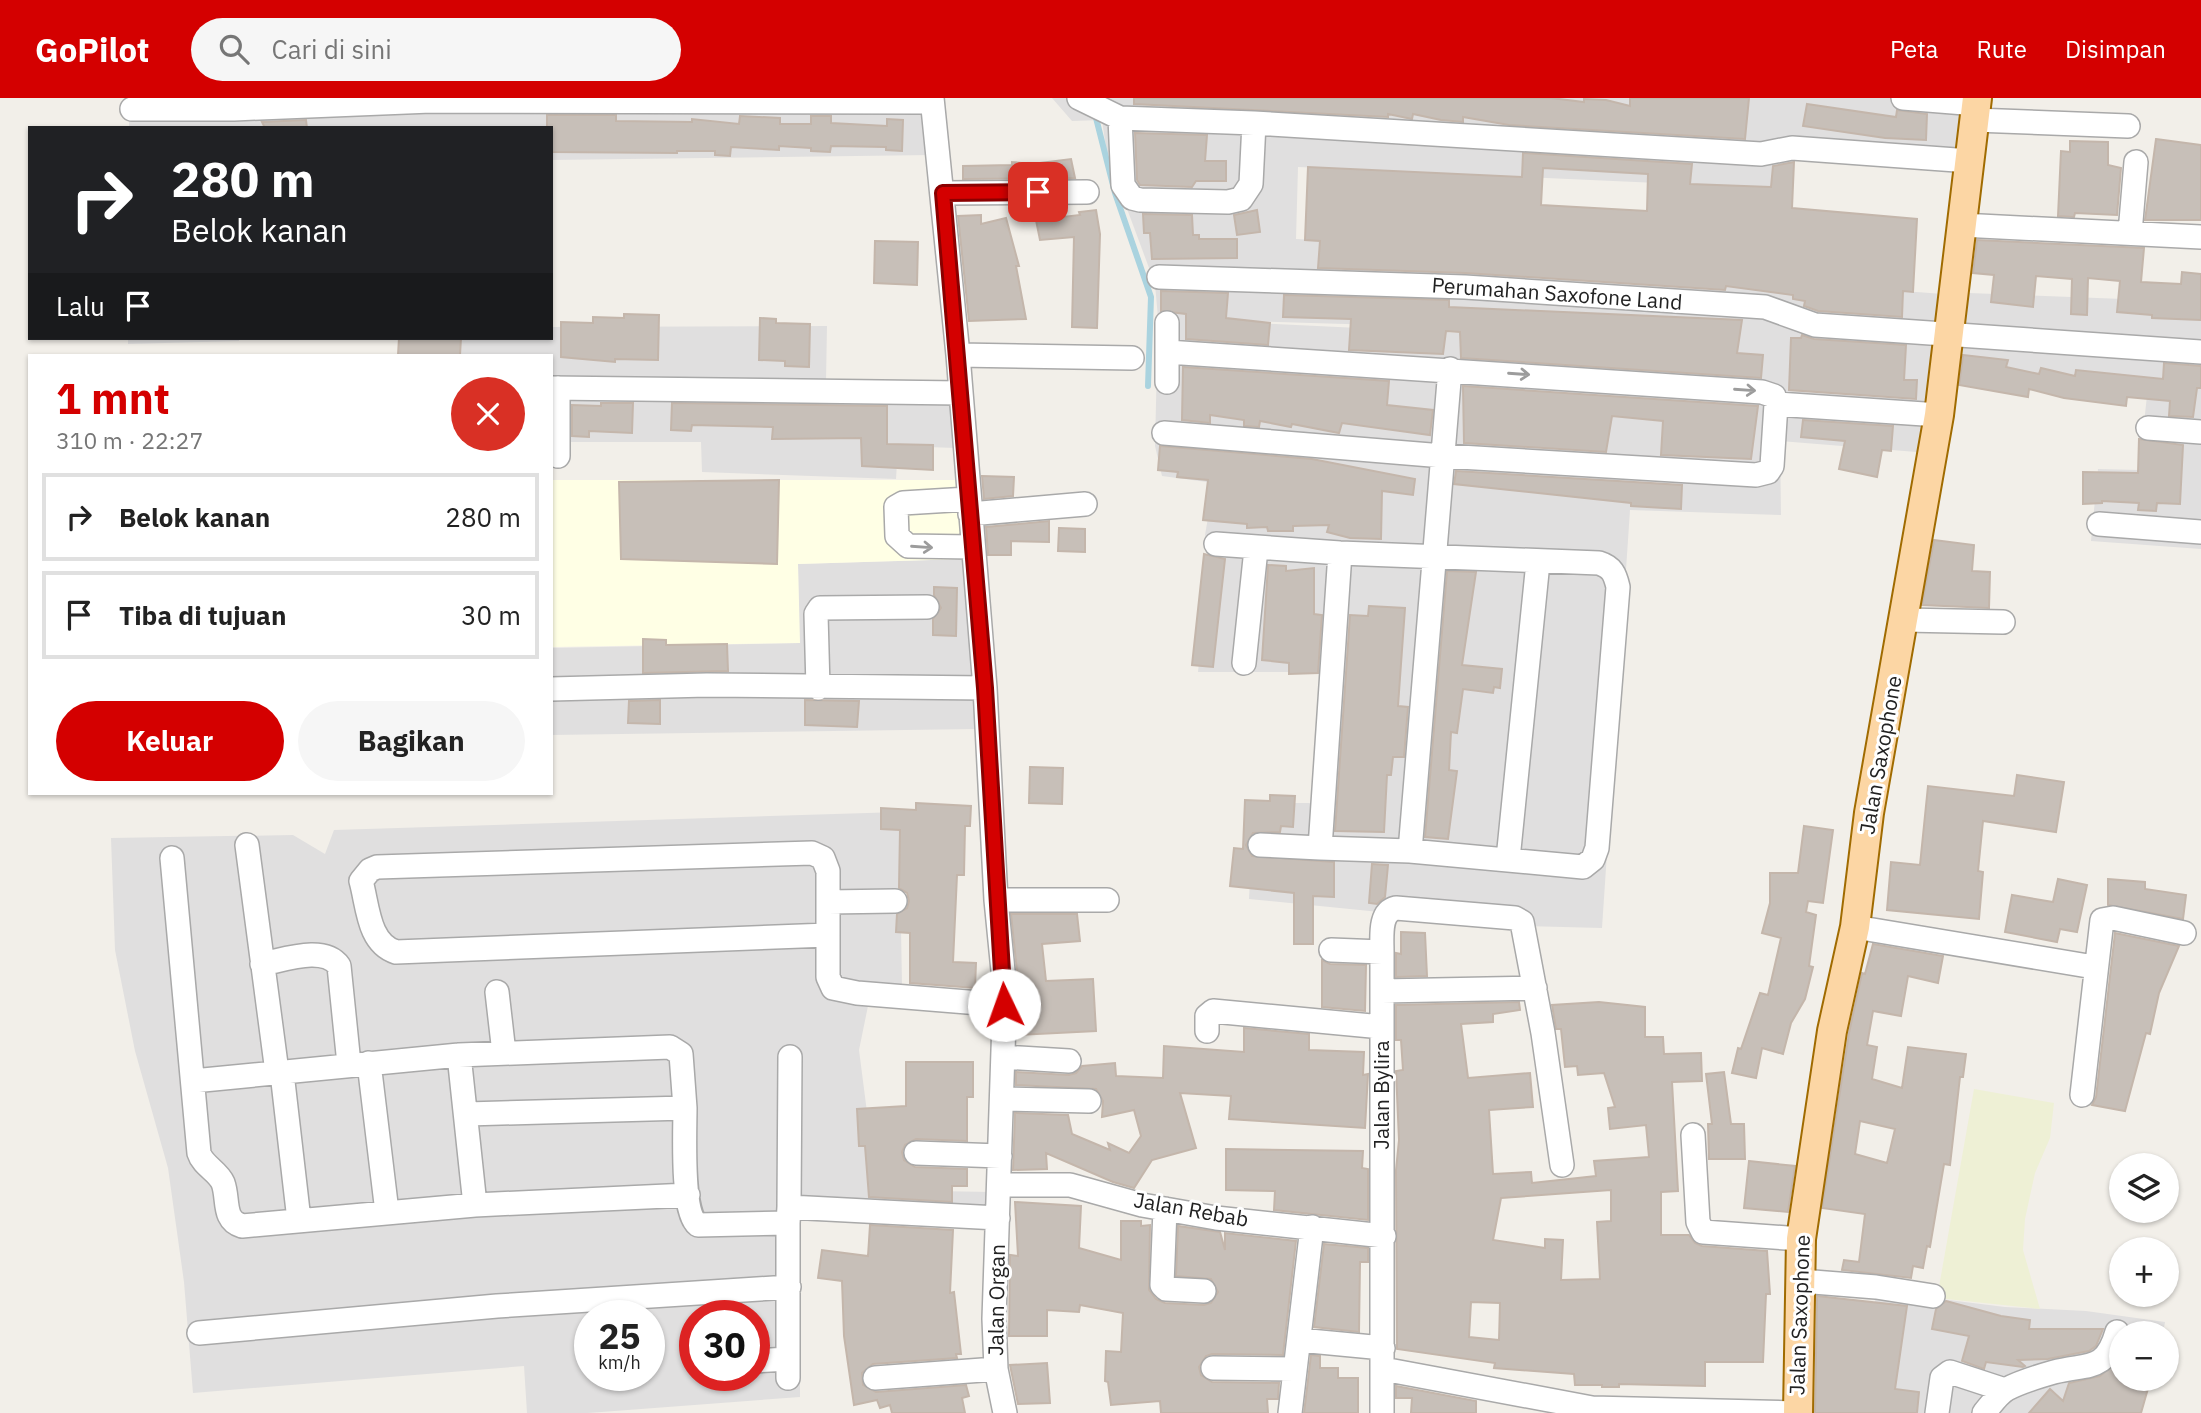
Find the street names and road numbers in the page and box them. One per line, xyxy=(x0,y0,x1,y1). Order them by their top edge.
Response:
street label: Perumahan Saxofone Land xyxy=(1431,270,1683,316)
street label: Jalan Saxophone xyxy=(1852,673,1908,836)
street label: Jalan Bylira xyxy=(1367,1040,1395,1150)
street label: Jalan Rebab xyxy=(1132,1185,1251,1233)
street label: Jalan Saxophone xyxy=(1782,1234,1816,1396)
street label: Jalan Organ xyxy=(981,1244,1011,1356)

